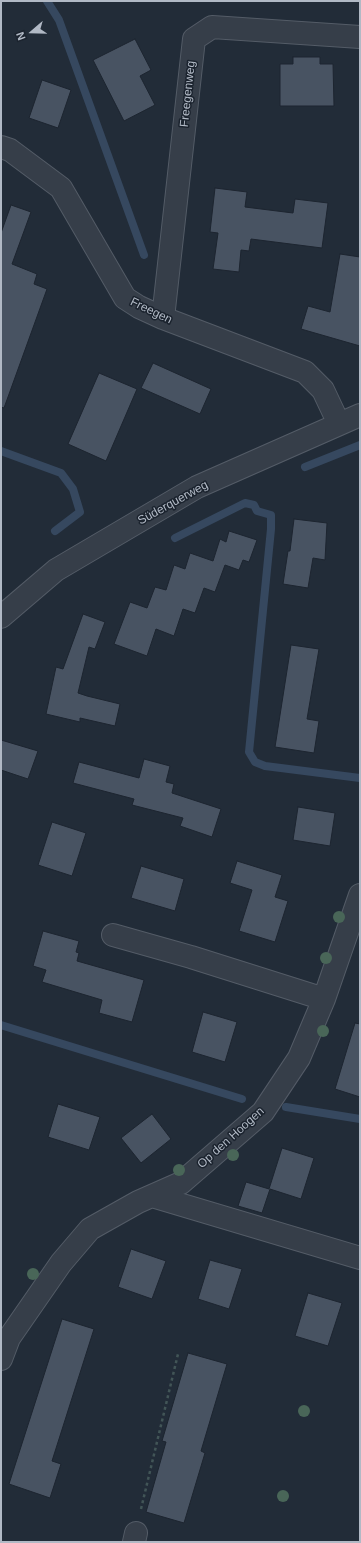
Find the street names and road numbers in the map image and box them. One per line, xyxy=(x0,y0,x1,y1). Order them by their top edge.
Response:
street label: Freegenweg xyxy=(177,60,199,128)
street label: Freegen xyxy=(128,295,174,327)
street label: Süderquerweg xyxy=(135,478,211,528)
street label: Op den Hoogen xyxy=(195,1104,267,1172)

